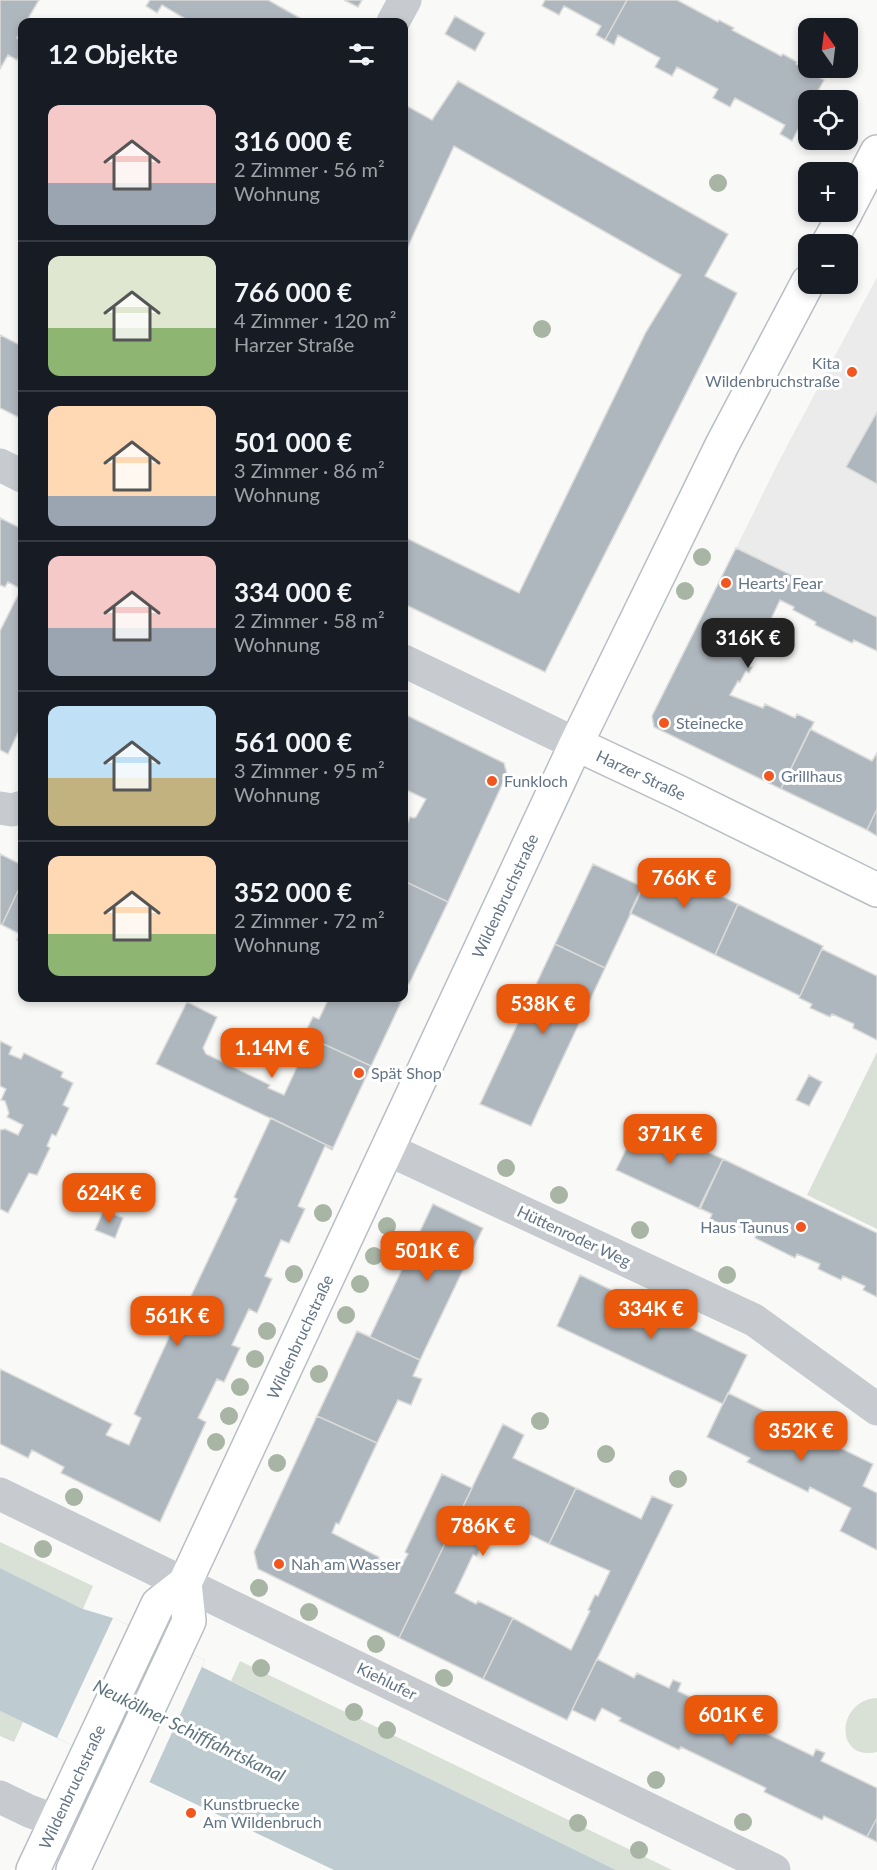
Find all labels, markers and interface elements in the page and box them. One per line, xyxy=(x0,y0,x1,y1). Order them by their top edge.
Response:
north arrow xyxy=(798,18,858,78)
map controls xyxy=(798,18,858,294)
text: 12 Objekte xyxy=(48,38,178,70)
icon: filters xyxy=(345,38,378,71)
button: locate xyxy=(798,90,858,150)
text: 316 000 € xyxy=(234,125,352,157)
icon: home xyxy=(96,129,168,201)
text: 2 Zimmer · 56 m² xyxy=(234,157,385,181)
button: + xyxy=(798,162,858,222)
text: Wohnung xyxy=(234,181,320,205)
button: − xyxy=(798,234,858,294)
text: 766 000 € xyxy=(234,276,352,308)
icon: home xyxy=(96,280,168,352)
text: 4 Zimmer · 120 m² xyxy=(234,308,396,332)
text: Harzer Straße xyxy=(234,332,354,356)
place label: Kita Wildenbruchstraße xyxy=(705,353,840,390)
marker: Kita Wildenbruchstraße xyxy=(845,365,859,379)
text: 501 000 € xyxy=(234,426,352,458)
icon: home xyxy=(96,430,168,502)
text: 3 Zimmer · 86 m² xyxy=(234,458,385,482)
text: Wohnung xyxy=(234,482,320,506)
place label: Hearts' Fear xyxy=(738,573,823,592)
text: 334 000 € xyxy=(234,576,352,608)
marker: Hearts' Fear xyxy=(719,576,733,590)
icon: home xyxy=(96,580,168,652)
text: 2 Zimmer · 58 m² xyxy=(234,608,385,632)
pin: 316K € xyxy=(699,618,797,669)
text: 316K € xyxy=(716,625,780,649)
text: Wohnung xyxy=(234,632,320,656)
place label: Steinecke xyxy=(676,713,743,732)
marker: Steinecke xyxy=(657,716,671,730)
text: 561 000 € xyxy=(234,726,352,758)
icon: home xyxy=(96,730,168,802)
street label: Harzer Straße xyxy=(594,746,689,804)
text: 3 Zimmer · 95 m² xyxy=(234,758,385,782)
place label: Grillhaus xyxy=(781,766,843,785)
marker: Grillhaus xyxy=(762,769,776,783)
place label: Funkloch xyxy=(504,771,568,790)
marker: Funkloch xyxy=(485,774,499,788)
text: Wohnung xyxy=(234,782,320,806)
street label: Wildenbruchstraße xyxy=(467,831,542,961)
pin: 766K € xyxy=(635,858,733,909)
text: 766K € xyxy=(652,865,716,889)
text: 352 000 € xyxy=(234,876,352,908)
icon: home xyxy=(96,880,168,952)
text: 2 Zimmer · 72 m² xyxy=(234,908,385,932)
text: Wohnung xyxy=(234,932,320,956)
pin: 538K € xyxy=(494,984,592,1035)
text: 538K € xyxy=(511,991,575,1015)
pin: 1.14M € xyxy=(217,1028,327,1079)
text: 1.14M € xyxy=(235,1035,309,1059)
place label: Spät Shop xyxy=(371,1063,442,1082)
marker: Spät Shop xyxy=(352,1066,366,1080)
pin: 371K € xyxy=(621,1114,719,1165)
text: 371K € xyxy=(638,1121,702,1145)
pin: 624K € xyxy=(60,1173,158,1224)
text: 624K € xyxy=(77,1180,141,1204)
street label: Hüttenroder Weg xyxy=(514,1201,634,1270)
place label: Haus Taunus xyxy=(700,1217,789,1236)
marker: Haus Taunus xyxy=(794,1220,808,1234)
pin: 501K € xyxy=(378,1231,476,1282)
text: 501K € xyxy=(395,1238,459,1262)
street label: Wildenbruchstraße xyxy=(262,1272,337,1402)
pin: 334K € xyxy=(602,1289,700,1340)
pin: 561K € xyxy=(128,1296,226,1347)
text: 334K € xyxy=(619,1296,683,1320)
text: 561K € xyxy=(145,1303,209,1327)
pin: 352K € xyxy=(752,1411,850,1462)
text: 352K € xyxy=(769,1418,833,1442)
pin: 786K € xyxy=(434,1506,532,1557)
text: 786K € xyxy=(451,1513,515,1537)
place label: Nah am Wasser xyxy=(291,1554,401,1573)
marker: Nah am Wasser xyxy=(272,1557,286,1571)
street label: Kiehlufer xyxy=(354,1658,420,1703)
water label: Neuköllner Schifffahrtskanal xyxy=(90,1674,289,1786)
pin: 601K € xyxy=(682,1695,780,1746)
text: 601K € xyxy=(699,1702,763,1726)
street label: Wildenbruchstraße xyxy=(34,1722,109,1852)
place label: Kunstbruecke Am Wildenbruch xyxy=(203,1794,322,1831)
marker: Kunstbruecke Am Wildenbruch xyxy=(184,1806,198,1820)

